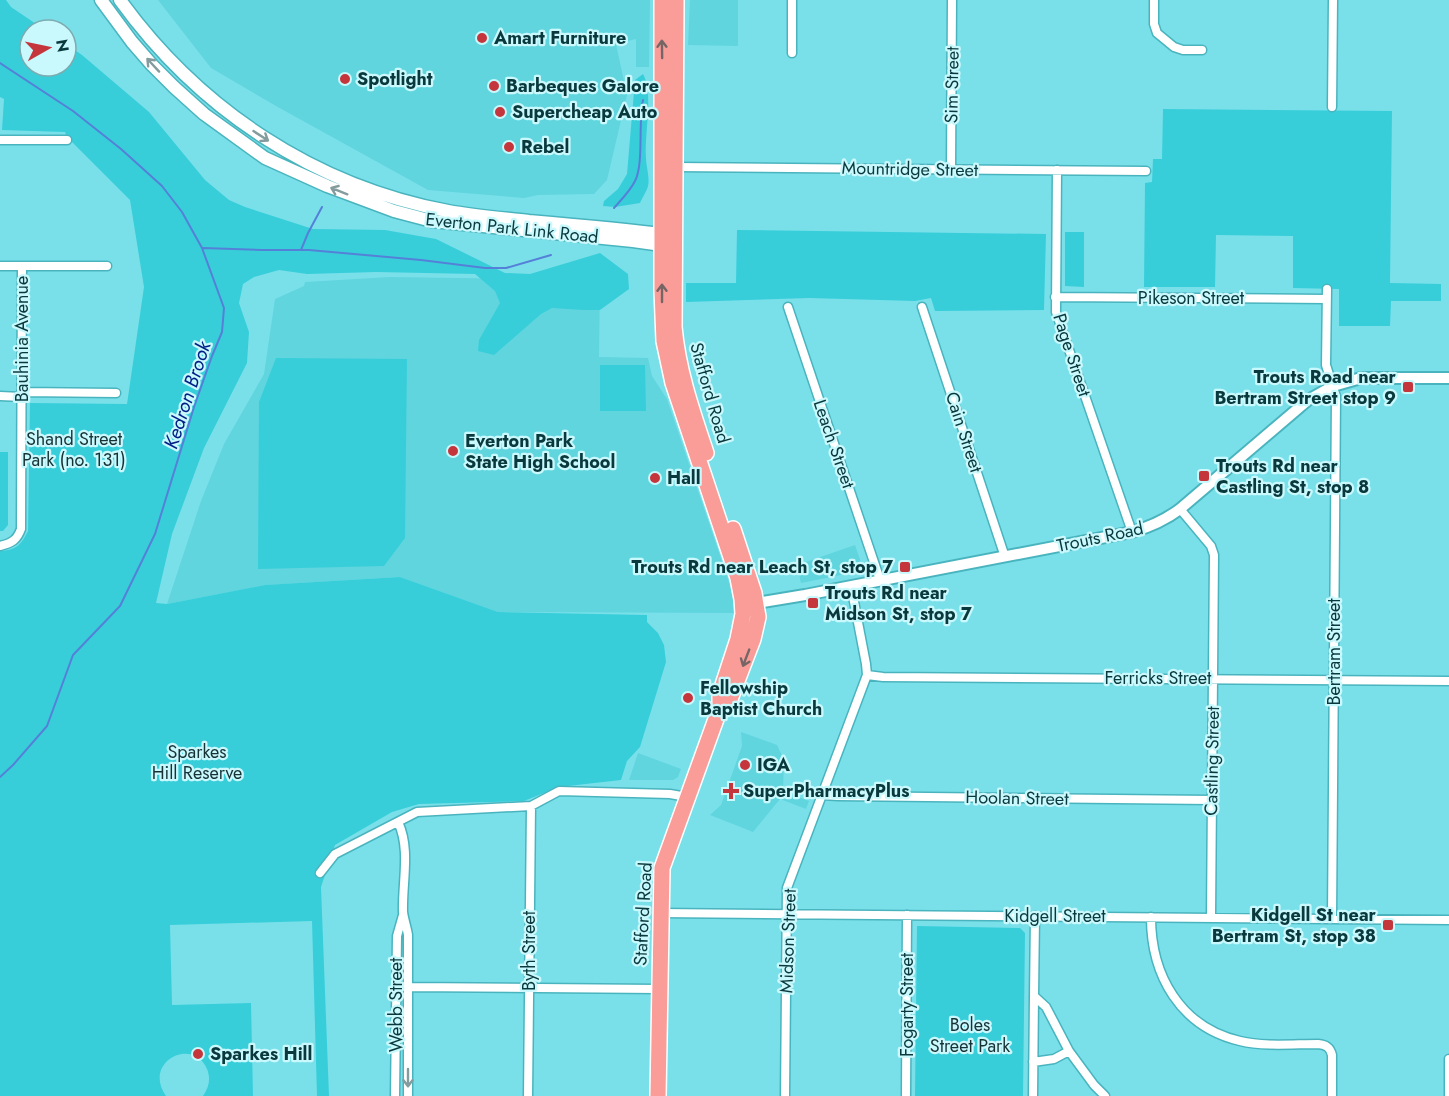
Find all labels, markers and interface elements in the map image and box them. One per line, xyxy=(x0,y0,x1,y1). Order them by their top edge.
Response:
north arrow xyxy=(18,18,78,78)
place label: Amart Furniture xyxy=(493,25,626,51)
marker: Amart Furniture xyxy=(475,31,489,45)
text: N xyxy=(50,38,75,54)
one-way arrow xyxy=(657,40,668,60)
street label: Sim Street xyxy=(938,46,966,124)
one-way arrow xyxy=(146,58,160,73)
place label: Spotlight xyxy=(357,66,433,92)
marker: Spotlight xyxy=(338,72,352,86)
place label: Barbeques Galore xyxy=(506,73,659,99)
marker: Barbeques Galore xyxy=(487,79,501,93)
place label: Supercheap Auto xyxy=(512,99,658,125)
marker: Supercheap Auto xyxy=(493,105,507,119)
one-way arrow xyxy=(252,130,268,142)
place label: Rebel xyxy=(521,134,569,160)
marker: Rebel xyxy=(502,140,516,154)
street label: Mountridge Street xyxy=(841,155,979,183)
one-way arrow xyxy=(330,185,349,196)
street label: Everton Park Link Road xyxy=(424,206,600,250)
street label: Bauhinia Avenue xyxy=(9,276,35,402)
one-way arrow xyxy=(656,284,668,304)
street label: Pikeson Street xyxy=(1138,285,1245,311)
street label: Page Street xyxy=(1046,310,1098,400)
water label: Kedron Brook xyxy=(156,336,219,453)
street label: Stafford Road xyxy=(683,340,737,446)
place label: Trouts Road near Bertram Street stop 9 xyxy=(1214,364,1397,411)
marker: Trouts Road near Bertram Street stop 9 xyxy=(1401,380,1415,394)
street label: Cain Street xyxy=(939,388,989,476)
street label: Leach Street xyxy=(807,396,862,493)
park label: Shand Street Park (no. 131) xyxy=(22,426,126,473)
place label: Everton Park State High School xyxy=(465,428,615,475)
marker: Everton Park State High School xyxy=(446,444,460,458)
place label: Trouts Rd near Castling St, stop 8 xyxy=(1216,453,1369,500)
place label: Hall xyxy=(667,465,701,491)
marker: Trouts Rd near Castling St, stop 8 xyxy=(1197,469,1211,483)
marker: Hall xyxy=(648,471,662,485)
street label: Trouts Road xyxy=(1054,515,1146,559)
place label: Trouts Rd near Leach St, stop 7 xyxy=(631,554,893,580)
marker: Trouts Rd near Leach St, stop 7 xyxy=(898,560,912,574)
place label: Trouts Rd near Midson St, stop 7 xyxy=(825,580,972,627)
marker: Trouts Rd near Midson St, stop 7 xyxy=(806,596,820,610)
street label: Bertram Street xyxy=(1321,598,1347,706)
one-way arrow xyxy=(740,649,751,667)
street label: Ferricks Street xyxy=(1105,665,1212,691)
place label: Fellowship Baptist Church xyxy=(700,675,822,722)
marker: Fellowship Baptist Church xyxy=(681,691,695,705)
street label: Castling Street xyxy=(1198,705,1226,816)
park label: Sparkes Hill Reserve xyxy=(152,739,242,786)
place label: IGA xyxy=(757,752,791,778)
marker: IGA xyxy=(738,758,752,772)
place label: SuperPharmacyPlus xyxy=(743,778,909,804)
marker: SuperPharmacyPlus xyxy=(724,784,738,798)
street label: Hoolan Street xyxy=(965,784,1069,812)
street label: Stafford Road xyxy=(627,862,659,966)
street label: Midson Street xyxy=(773,888,803,994)
place label: Kidgell St near Bertram St, stop 38 xyxy=(1212,902,1377,949)
street label: Kidgell Street xyxy=(1004,903,1106,929)
street label: Byth Street xyxy=(516,910,542,991)
marker: Kidgell St near Bertram St, stop 38 xyxy=(1381,918,1395,932)
street label: Fogarty Street xyxy=(894,952,920,1057)
street label: Webb Street xyxy=(383,957,409,1052)
park label: Boles Street Park xyxy=(930,1012,1010,1059)
place label: Sparkes Hill xyxy=(210,1041,312,1067)
marker: Sparkes Hill xyxy=(191,1047,205,1061)
one-way arrow xyxy=(402,1067,414,1087)

